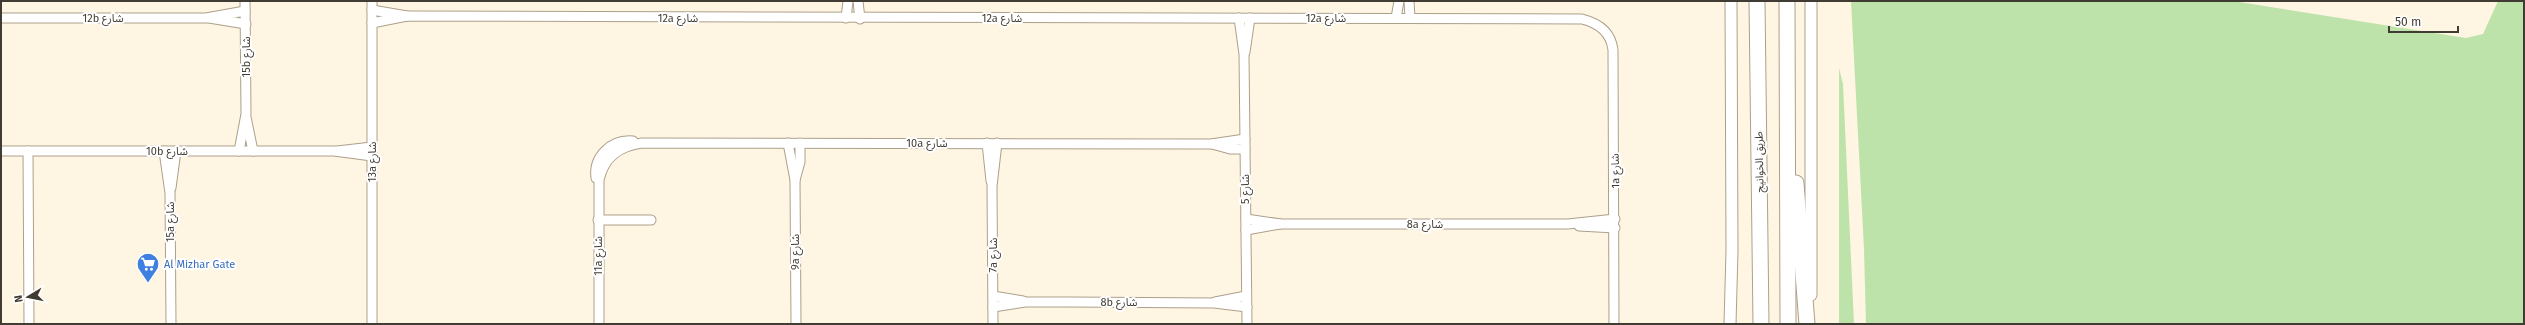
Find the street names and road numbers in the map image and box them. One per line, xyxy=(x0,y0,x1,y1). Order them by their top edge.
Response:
street label: 12b شارع xyxy=(82,12,124,26)
street label: 12a شارع xyxy=(658,12,699,26)
street label: 12a شارع xyxy=(982,12,1023,26)
street label: 12a شارع xyxy=(1306,12,1347,26)
street label: 15b شارع xyxy=(240,36,254,78)
street label: طريق الخوانيج xyxy=(1752,131,1768,193)
street label: 10a شارع xyxy=(906,137,948,151)
street label: 13a شارع xyxy=(366,141,380,182)
street label: 10b شارع xyxy=(146,145,188,159)
street label: 1a شارع xyxy=(1609,153,1623,189)
street label: شارع 5 xyxy=(1239,174,1253,204)
street label: 15a شارع xyxy=(164,201,178,242)
street label: 8a شارع xyxy=(1407,218,1444,232)
street label: 9a شارع xyxy=(789,234,803,270)
street label: 11a شارع xyxy=(592,236,606,276)
street label: 7a شارع xyxy=(987,237,1001,272)
street label: 8b شارع xyxy=(1101,296,1138,310)

